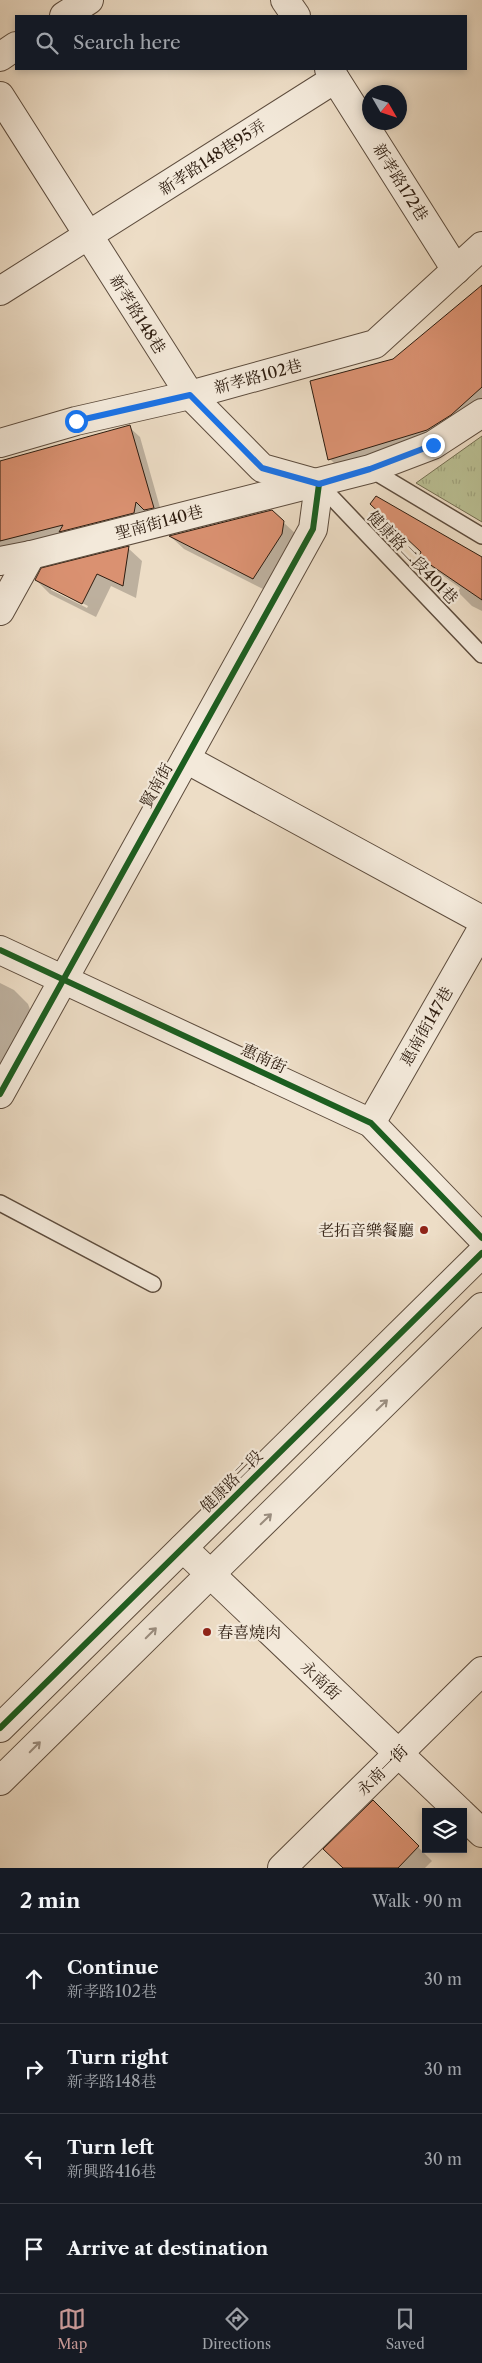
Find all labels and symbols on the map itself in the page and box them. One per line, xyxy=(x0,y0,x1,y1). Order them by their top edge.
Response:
north arrow xyxy=(362,85,407,130)
street label: 新孝路148巷95弄 xyxy=(155,115,269,199)
street label: 新孝路172巷 xyxy=(369,139,433,225)
street label: 新孝路148巷 xyxy=(106,271,170,357)
street label: 新孝路102巷 xyxy=(212,355,304,397)
route start xyxy=(65,410,88,433)
route end xyxy=(422,434,445,457)
street label: 聖南街140巷 xyxy=(113,501,205,543)
street label: 健康路二段401巷 xyxy=(363,506,463,608)
street label: 賢南街 xyxy=(136,759,176,811)
street label: 惠南街147巷 xyxy=(395,983,457,1069)
street label: 惠南街 xyxy=(238,1039,290,1077)
place label: 老拓音樂餐廳 xyxy=(318,1220,414,1240)
marker: 老拓音樂餐廳 xyxy=(418,1224,430,1236)
one-way arrow xyxy=(376,1399,388,1411)
street label: 健康路二段 xyxy=(196,1446,266,1516)
one-way arrow xyxy=(260,1513,272,1525)
place label: 春喜燒肉 xyxy=(217,1622,281,1642)
marker: 春喜燒肉 xyxy=(201,1626,213,1638)
one-way arrow xyxy=(144,1627,157,1639)
street label: 永南街 xyxy=(297,1656,345,1704)
street label: 永南一街 xyxy=(352,1740,412,1800)
one-way arrow xyxy=(29,1741,41,1753)

